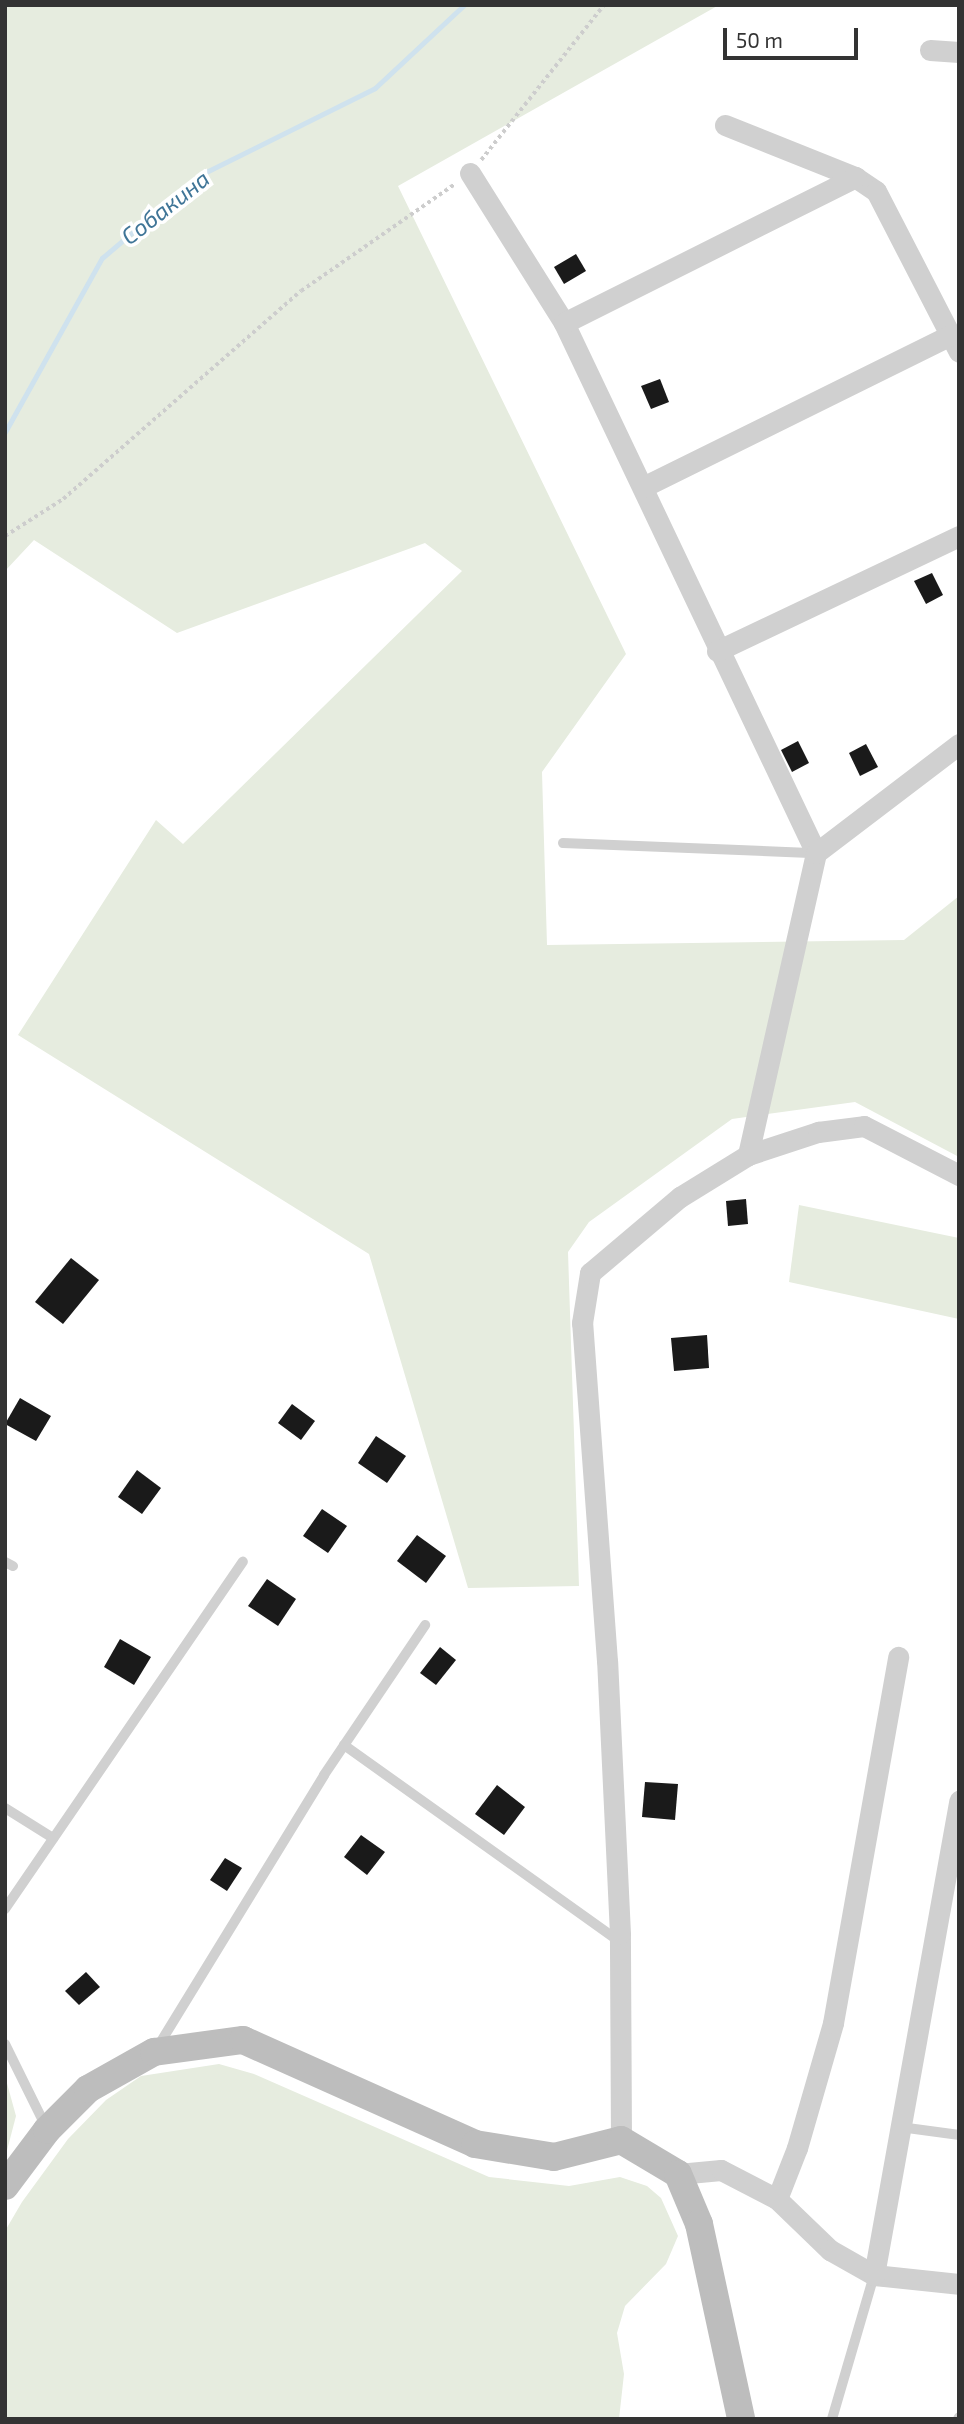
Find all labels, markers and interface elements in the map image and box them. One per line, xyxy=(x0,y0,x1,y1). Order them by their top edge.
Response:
scale bar xyxy=(726,14,861,58)
text: 50 m xyxy=(736,27,783,52)
water label: Собакина xyxy=(115,164,215,250)

